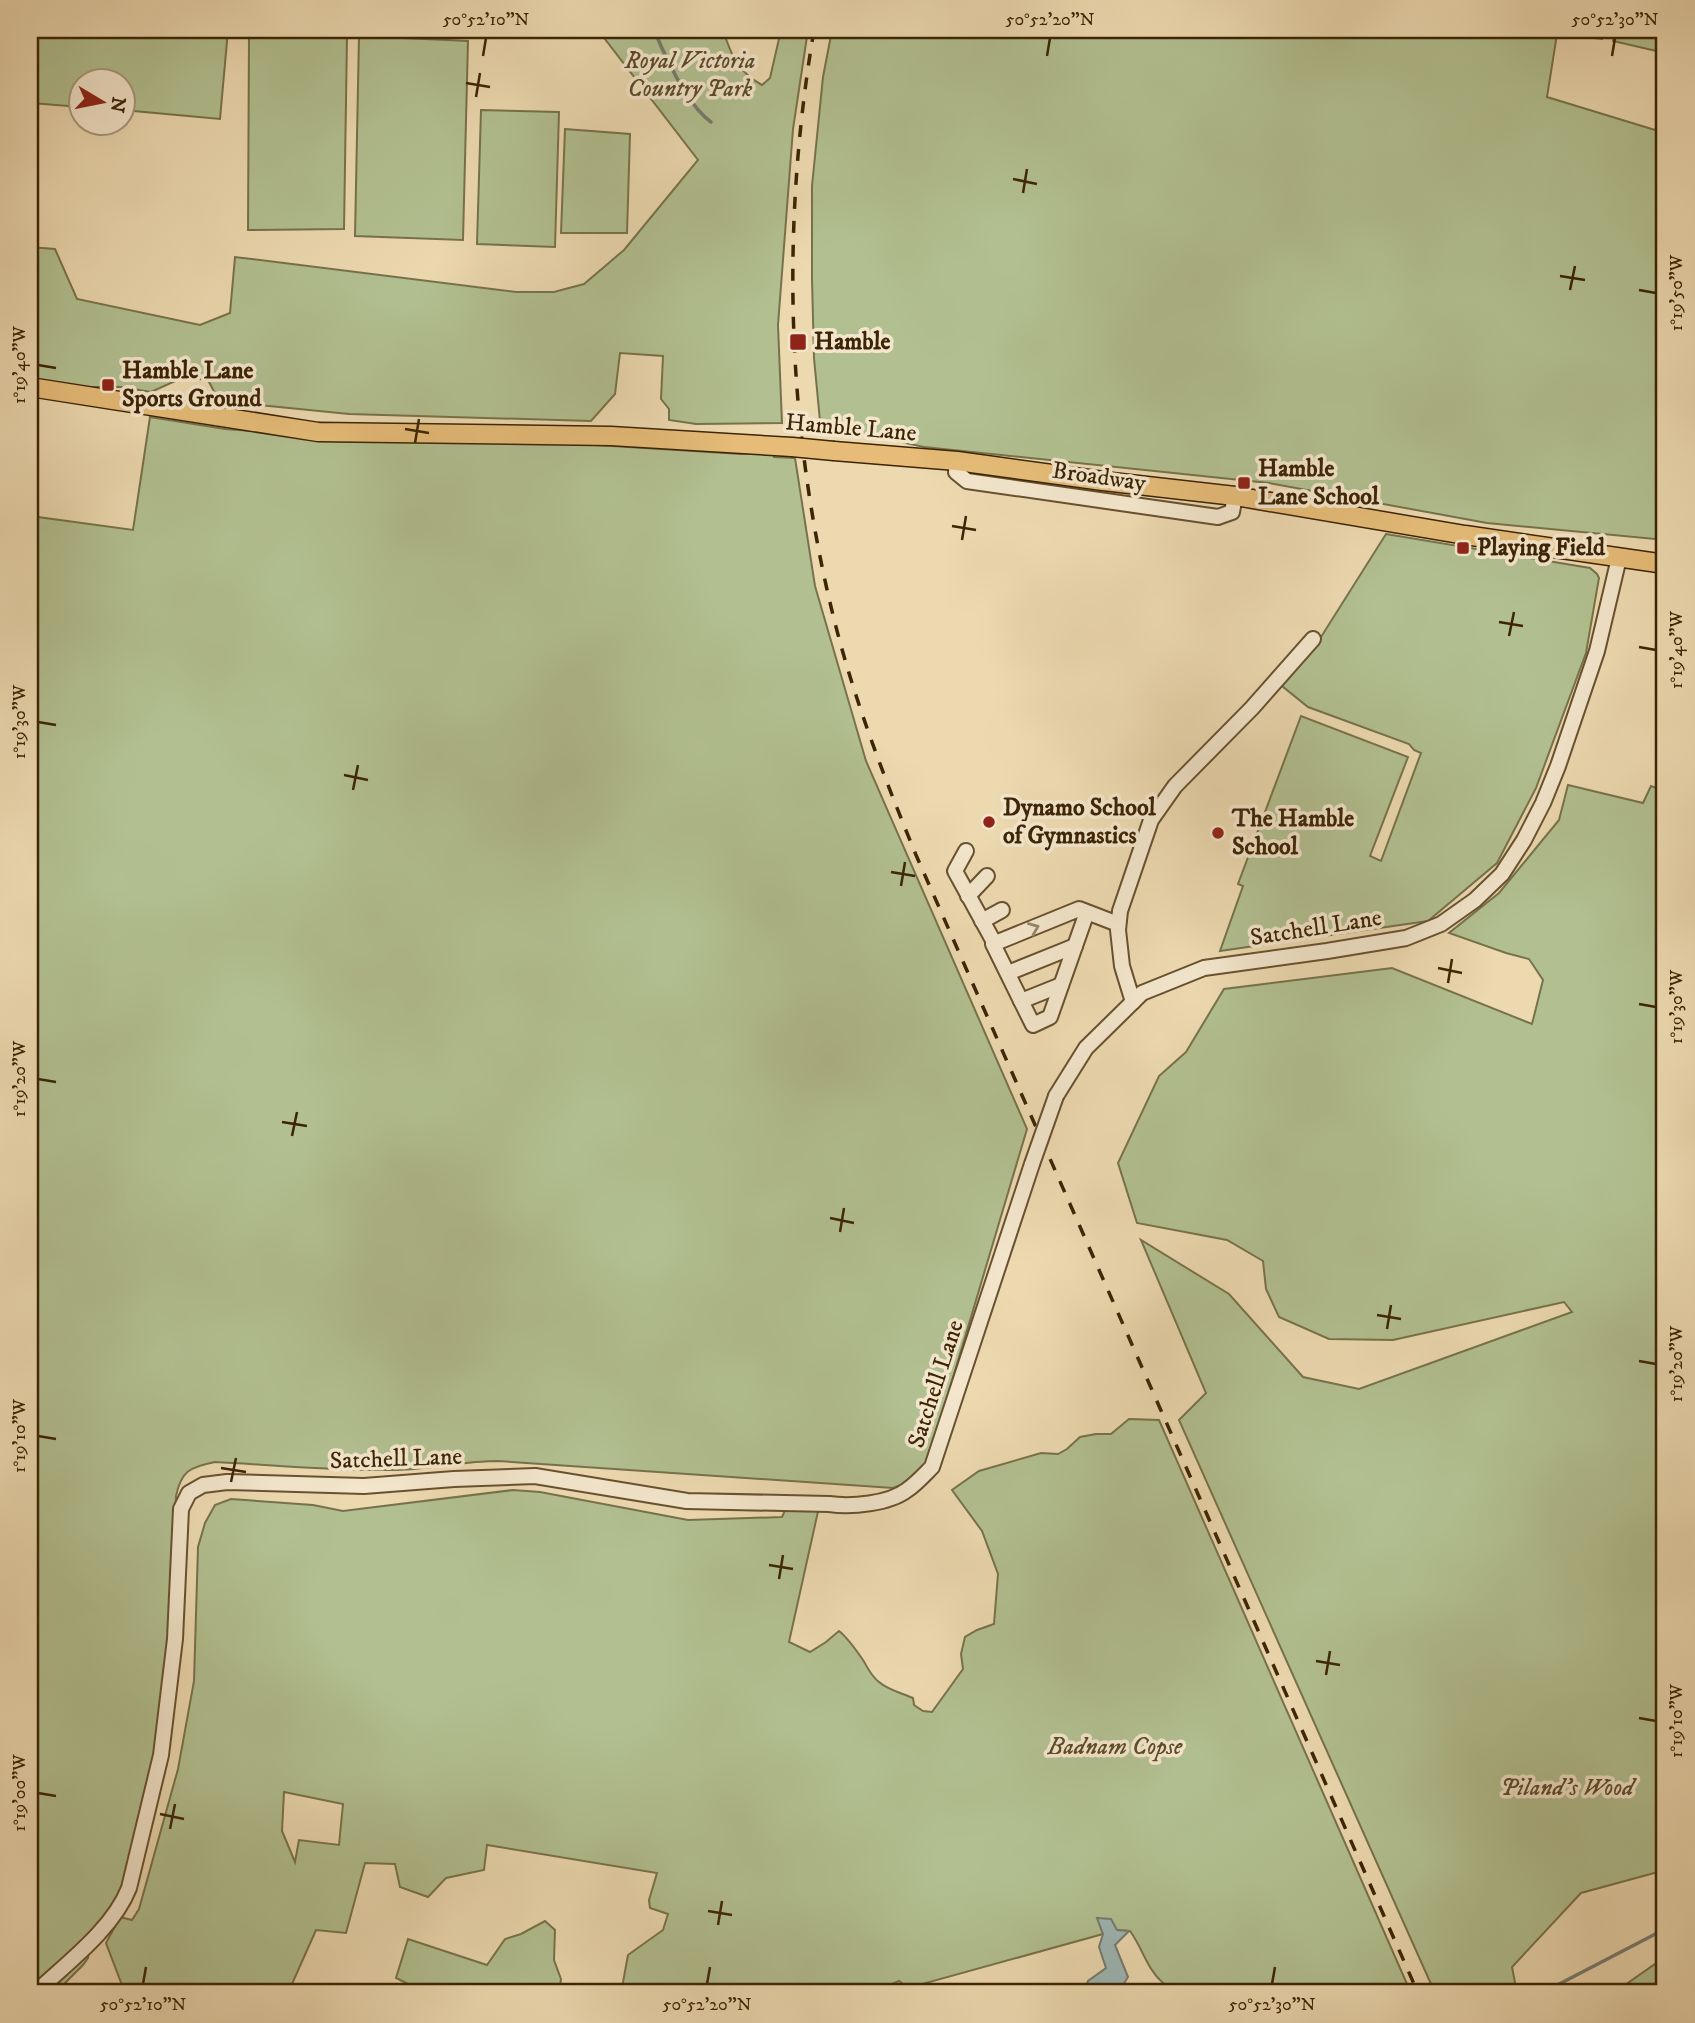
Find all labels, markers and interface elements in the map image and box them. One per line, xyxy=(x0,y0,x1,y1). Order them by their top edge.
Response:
text: 50°52'10"N xyxy=(443,9,530,31)
text: 50°52'20"N xyxy=(1005,9,1095,31)
text: 50°52'30"N xyxy=(1572,9,1659,31)
park label: Royal Victoria Country Park xyxy=(624,46,755,104)
north arrow xyxy=(66,66,136,136)
text: N xyxy=(105,95,130,115)
text: 1°19'50"W xyxy=(1666,254,1688,331)
text: 1°19'40"W xyxy=(9,325,31,404)
place label: Hamble xyxy=(814,327,891,357)
marker: Hamble xyxy=(788,332,808,352)
place label: Hamble Lane Sports Ground xyxy=(122,356,262,414)
marker: Hamble Lane Sports Ground xyxy=(100,377,116,393)
street label: Hamble Lane xyxy=(784,407,918,449)
place label: Hamble Lane School xyxy=(1258,454,1380,512)
street label: Broadway xyxy=(1050,456,1148,499)
marker: Hamble Lane School xyxy=(1236,475,1252,491)
place label: Playing Field xyxy=(1477,533,1606,563)
marker: Playing Field xyxy=(1455,540,1471,556)
text: 1°19'40"W xyxy=(1666,610,1688,689)
text: 1°19'30"W xyxy=(9,684,31,759)
place label: Dynamo School of Gymnastics xyxy=(1003,793,1156,851)
place label: The Hamble School xyxy=(1231,804,1354,862)
marker: Dynamo School of Gymnastics xyxy=(981,814,997,830)
marker: The Hamble School xyxy=(1210,825,1226,841)
street label: Satchell Lane xyxy=(1248,903,1384,953)
one-way arrow xyxy=(1028,922,1040,936)
text: 1°19'30"W xyxy=(1666,969,1688,1044)
text: 1°19'20"W xyxy=(9,1040,31,1117)
street label: Satchell Lane xyxy=(901,1316,971,1452)
text: 1°19'20"W xyxy=(1666,1325,1688,1402)
text: 1°19'10"W xyxy=(9,1398,31,1473)
street label: Satchell Lane xyxy=(329,1442,463,1476)
text: 1°19'10"W xyxy=(1666,1683,1688,1758)
park label: Badnam Copse xyxy=(1047,1732,1183,1762)
text: 1°19'00"W xyxy=(9,1754,31,1832)
park label: Piland's Wood xyxy=(1500,1773,1637,1803)
text: 50°52'10"N xyxy=(100,1994,187,2016)
text: 50°52'20"N xyxy=(662,1994,752,2016)
text: 50°52'30"N xyxy=(1229,1994,1316,2016)

